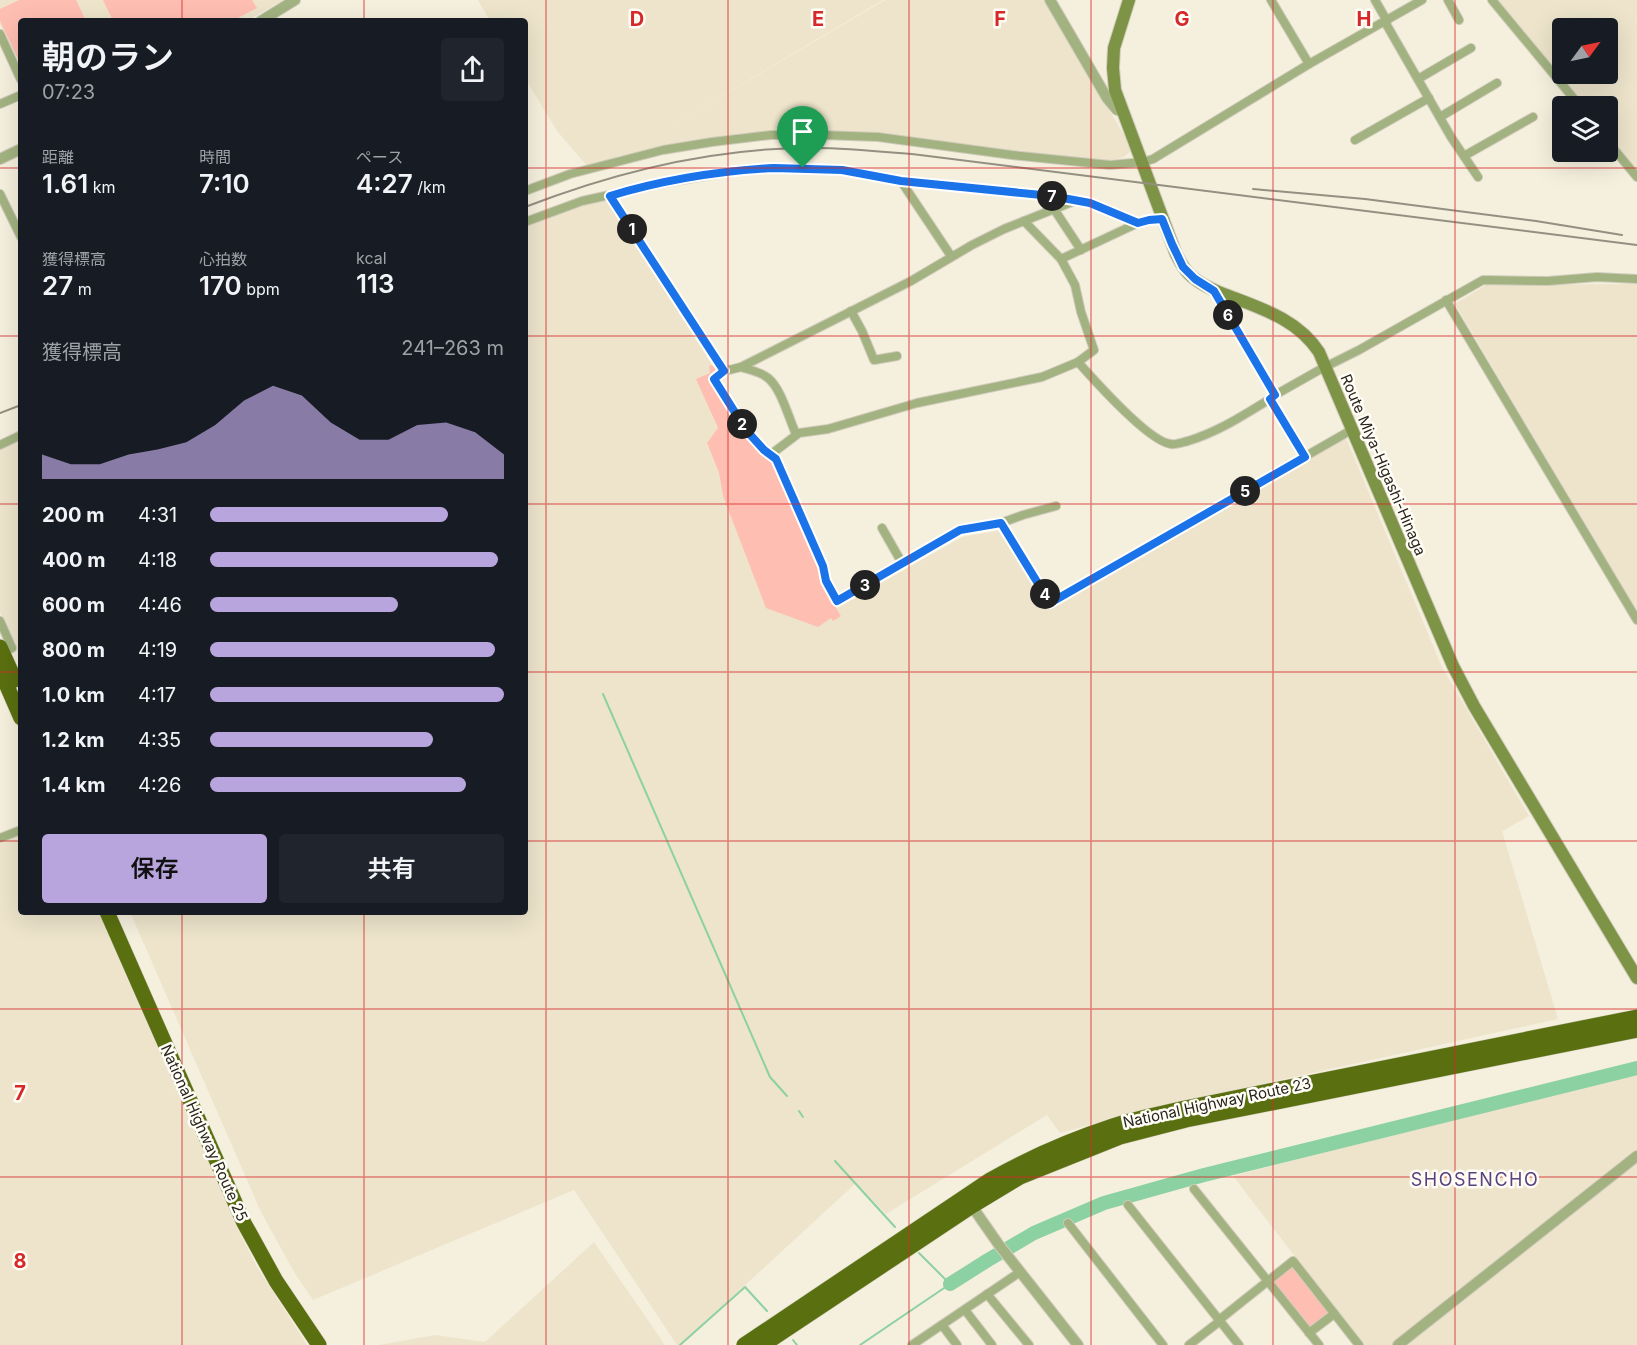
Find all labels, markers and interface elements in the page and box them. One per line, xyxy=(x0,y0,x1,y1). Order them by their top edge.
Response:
text: D xyxy=(630,7,644,31)
text: E xyxy=(812,7,824,31)
text: F xyxy=(994,7,1006,31)
text: G xyxy=(1174,7,1190,31)
text: H xyxy=(1357,7,1371,31)
north arrow xyxy=(1552,18,1618,84)
map controls xyxy=(1552,18,1618,162)
text: 朝のラン xyxy=(42,37,174,77)
button: share xyxy=(441,38,504,101)
text: 07:23 xyxy=(42,80,95,104)
button: layers xyxy=(1552,96,1618,162)
pin xyxy=(777,106,828,168)
icon: arrive xyxy=(786,115,819,148)
text: 距離 xyxy=(42,147,74,167)
text: 時間 xyxy=(199,147,231,167)
text: ペース xyxy=(356,147,403,167)
text: 1.61 xyxy=(42,168,88,199)
text: 7:10 xyxy=(199,168,250,199)
text: 4:27 xyxy=(356,168,413,199)
text: km xyxy=(88,177,115,197)
text: /km xyxy=(413,177,446,197)
pin: 7 xyxy=(1037,181,1067,211)
text: 7 xyxy=(1047,186,1057,206)
pin: 1 xyxy=(617,214,647,244)
text: 1 xyxy=(629,219,635,239)
text: kcal xyxy=(356,248,387,268)
text: 獲得標高 xyxy=(42,249,106,269)
text: 心拍数 xyxy=(199,249,247,269)
text: 113 xyxy=(356,268,395,299)
text: 27 xyxy=(42,270,73,301)
text: 170 xyxy=(199,270,242,301)
text: m xyxy=(73,279,92,299)
text: bpm xyxy=(242,279,280,299)
pin: 6 xyxy=(1213,300,1243,330)
text: 6 xyxy=(1223,305,1233,325)
text: 241–263 m xyxy=(401,336,504,360)
text: 獲得標高 xyxy=(42,340,122,364)
street label: Route Miya-Higashi-Hinaga xyxy=(1337,371,1430,558)
pin: 2 xyxy=(727,409,757,439)
text: 2 xyxy=(737,414,747,434)
pin: 5 xyxy=(1230,476,1260,506)
text: 5 xyxy=(1240,481,1250,501)
text: 200 m xyxy=(42,503,105,527)
text: 4:31 xyxy=(138,503,177,527)
text: 400 m xyxy=(42,548,106,572)
text: 4:18 xyxy=(138,548,177,572)
pin: 3 xyxy=(850,570,880,600)
text: 3 xyxy=(860,575,870,595)
pin: 4 xyxy=(1030,579,1060,609)
text: 4 xyxy=(1040,584,1050,604)
text: 600 m xyxy=(42,593,105,617)
text: 4:46 xyxy=(138,593,182,617)
text: 800 m xyxy=(42,638,105,662)
text: 4:19 xyxy=(138,638,177,662)
text: 1.0 km xyxy=(42,683,105,707)
text: 4:17 xyxy=(138,683,176,707)
text: 1.2 km xyxy=(42,728,105,752)
text: 4:35 xyxy=(138,728,181,752)
text: 1.4 km xyxy=(42,773,105,797)
text: 4:26 xyxy=(138,773,181,797)
button: 保存 xyxy=(42,834,267,903)
button: 共有 xyxy=(279,834,504,903)
street label: National Highway Route 25 xyxy=(157,1041,252,1224)
street label: National Highway Route 23 xyxy=(1121,1073,1313,1132)
text: 7 xyxy=(14,1081,26,1105)
district label: SHOSENCHO xyxy=(1411,1169,1539,1190)
text: 8 xyxy=(13,1249,27,1273)

